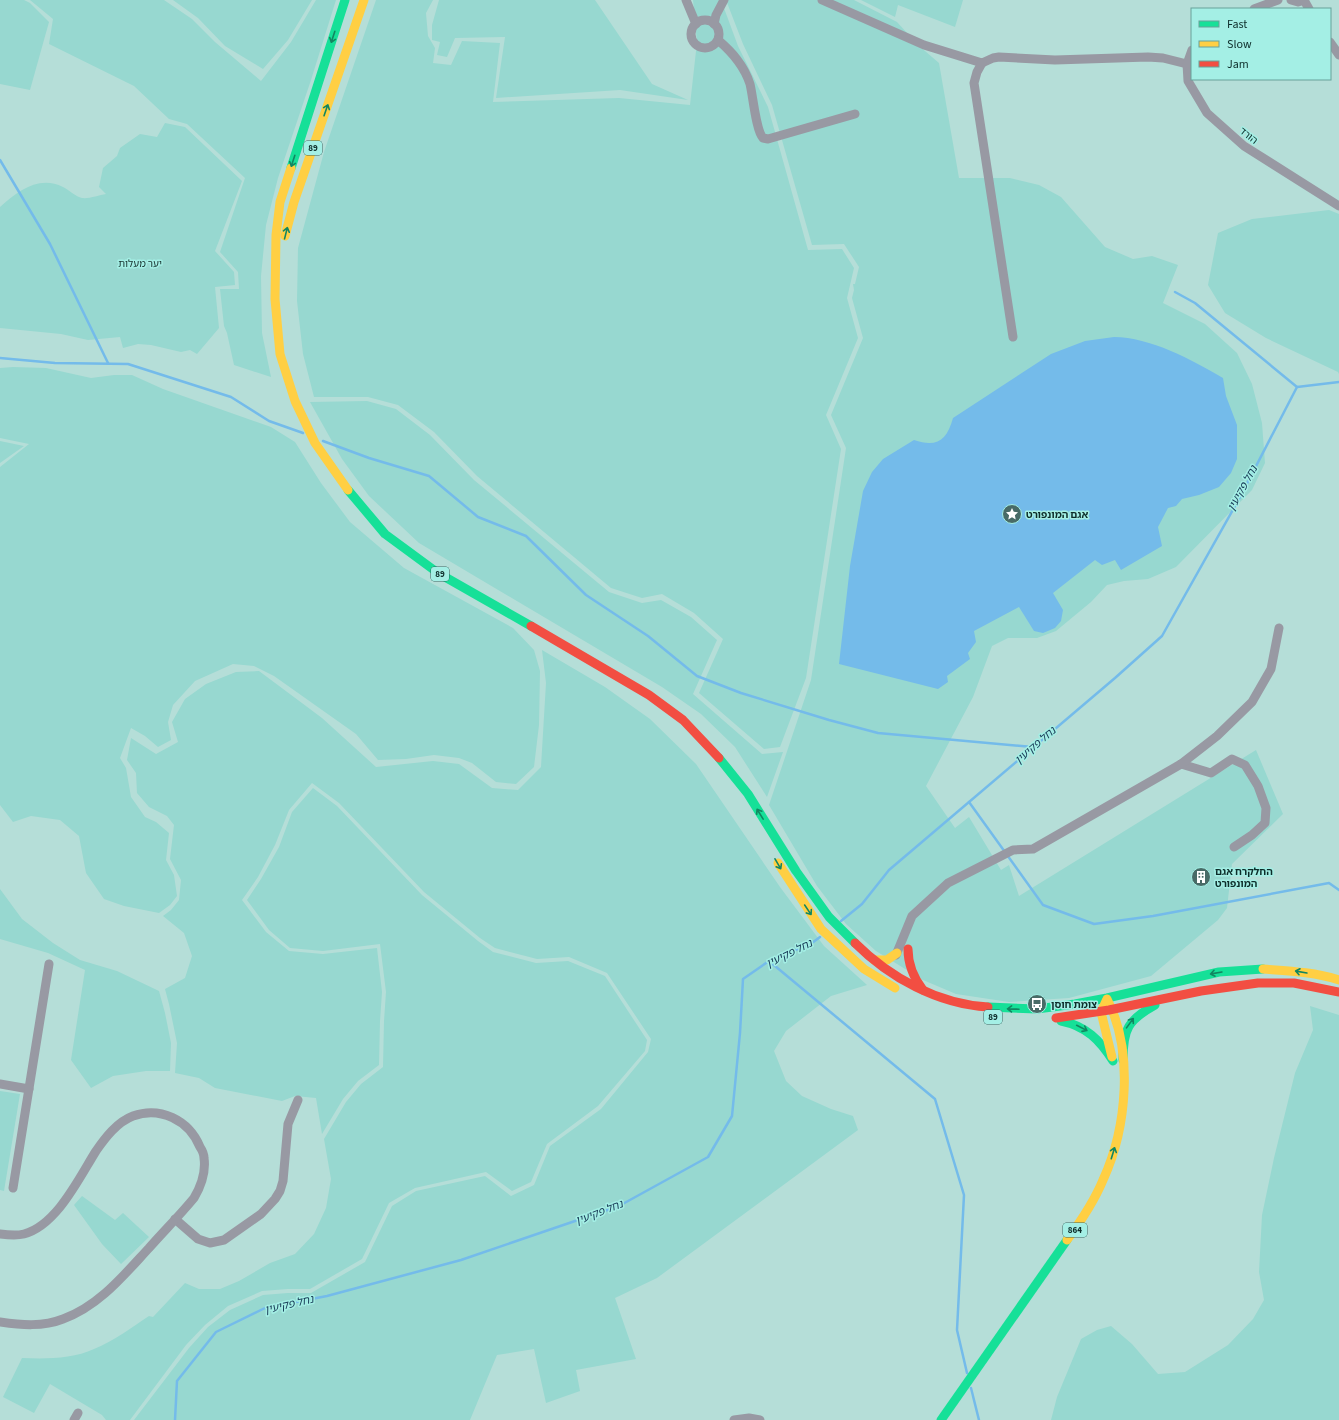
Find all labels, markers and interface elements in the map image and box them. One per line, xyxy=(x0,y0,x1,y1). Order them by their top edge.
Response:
legend xyxy=(1191,8,1331,80)
text: Fast xyxy=(1227,16,1247,33)
one-way arrow xyxy=(329,30,336,43)
text: Slow xyxy=(1227,36,1252,53)
text: Jam xyxy=(1227,56,1249,73)
one-way arrow xyxy=(323,103,330,116)
street label: הורד xyxy=(1236,124,1261,147)
road number: 89 xyxy=(304,141,322,155)
one-way arrow xyxy=(289,155,297,167)
one-way arrow xyxy=(283,227,291,240)
park label: יער מעלות xyxy=(118,257,162,271)
water label: נחל פקיעין xyxy=(1224,462,1261,514)
place icon: אגם המונפורט xyxy=(1001,503,1023,525)
place label: אגם המונפורט xyxy=(1026,508,1088,522)
road number: 89 xyxy=(431,567,449,581)
water label: נחל פקיעין xyxy=(1012,723,1060,767)
one-way arrow xyxy=(756,808,764,820)
one-way arrow xyxy=(775,858,783,870)
place label: החלקרח אגם המונפורט xyxy=(1215,865,1273,891)
building icon: החלקרח אגם המונפורט xyxy=(1190,866,1212,888)
one-way arrow xyxy=(804,905,812,916)
water label: נחל פקיעין xyxy=(764,935,816,971)
one-way arrow xyxy=(1295,968,1308,976)
one-way arrow xyxy=(1210,969,1223,977)
bus stop icon: צומת חוסן xyxy=(1026,993,1048,1015)
place label: צומת חוסן xyxy=(1051,998,1097,1012)
one-way arrow xyxy=(1007,1005,1020,1012)
road number: 89 xyxy=(984,1010,1002,1024)
one-way arrow xyxy=(1126,1018,1134,1029)
one-way arrow xyxy=(1076,1025,1088,1032)
one-way arrow xyxy=(1110,1147,1117,1160)
water label: נחל פקיעין xyxy=(573,1196,626,1228)
road number: 864 xyxy=(1063,1223,1087,1237)
water label: נחל פקיעין xyxy=(263,1291,316,1317)

